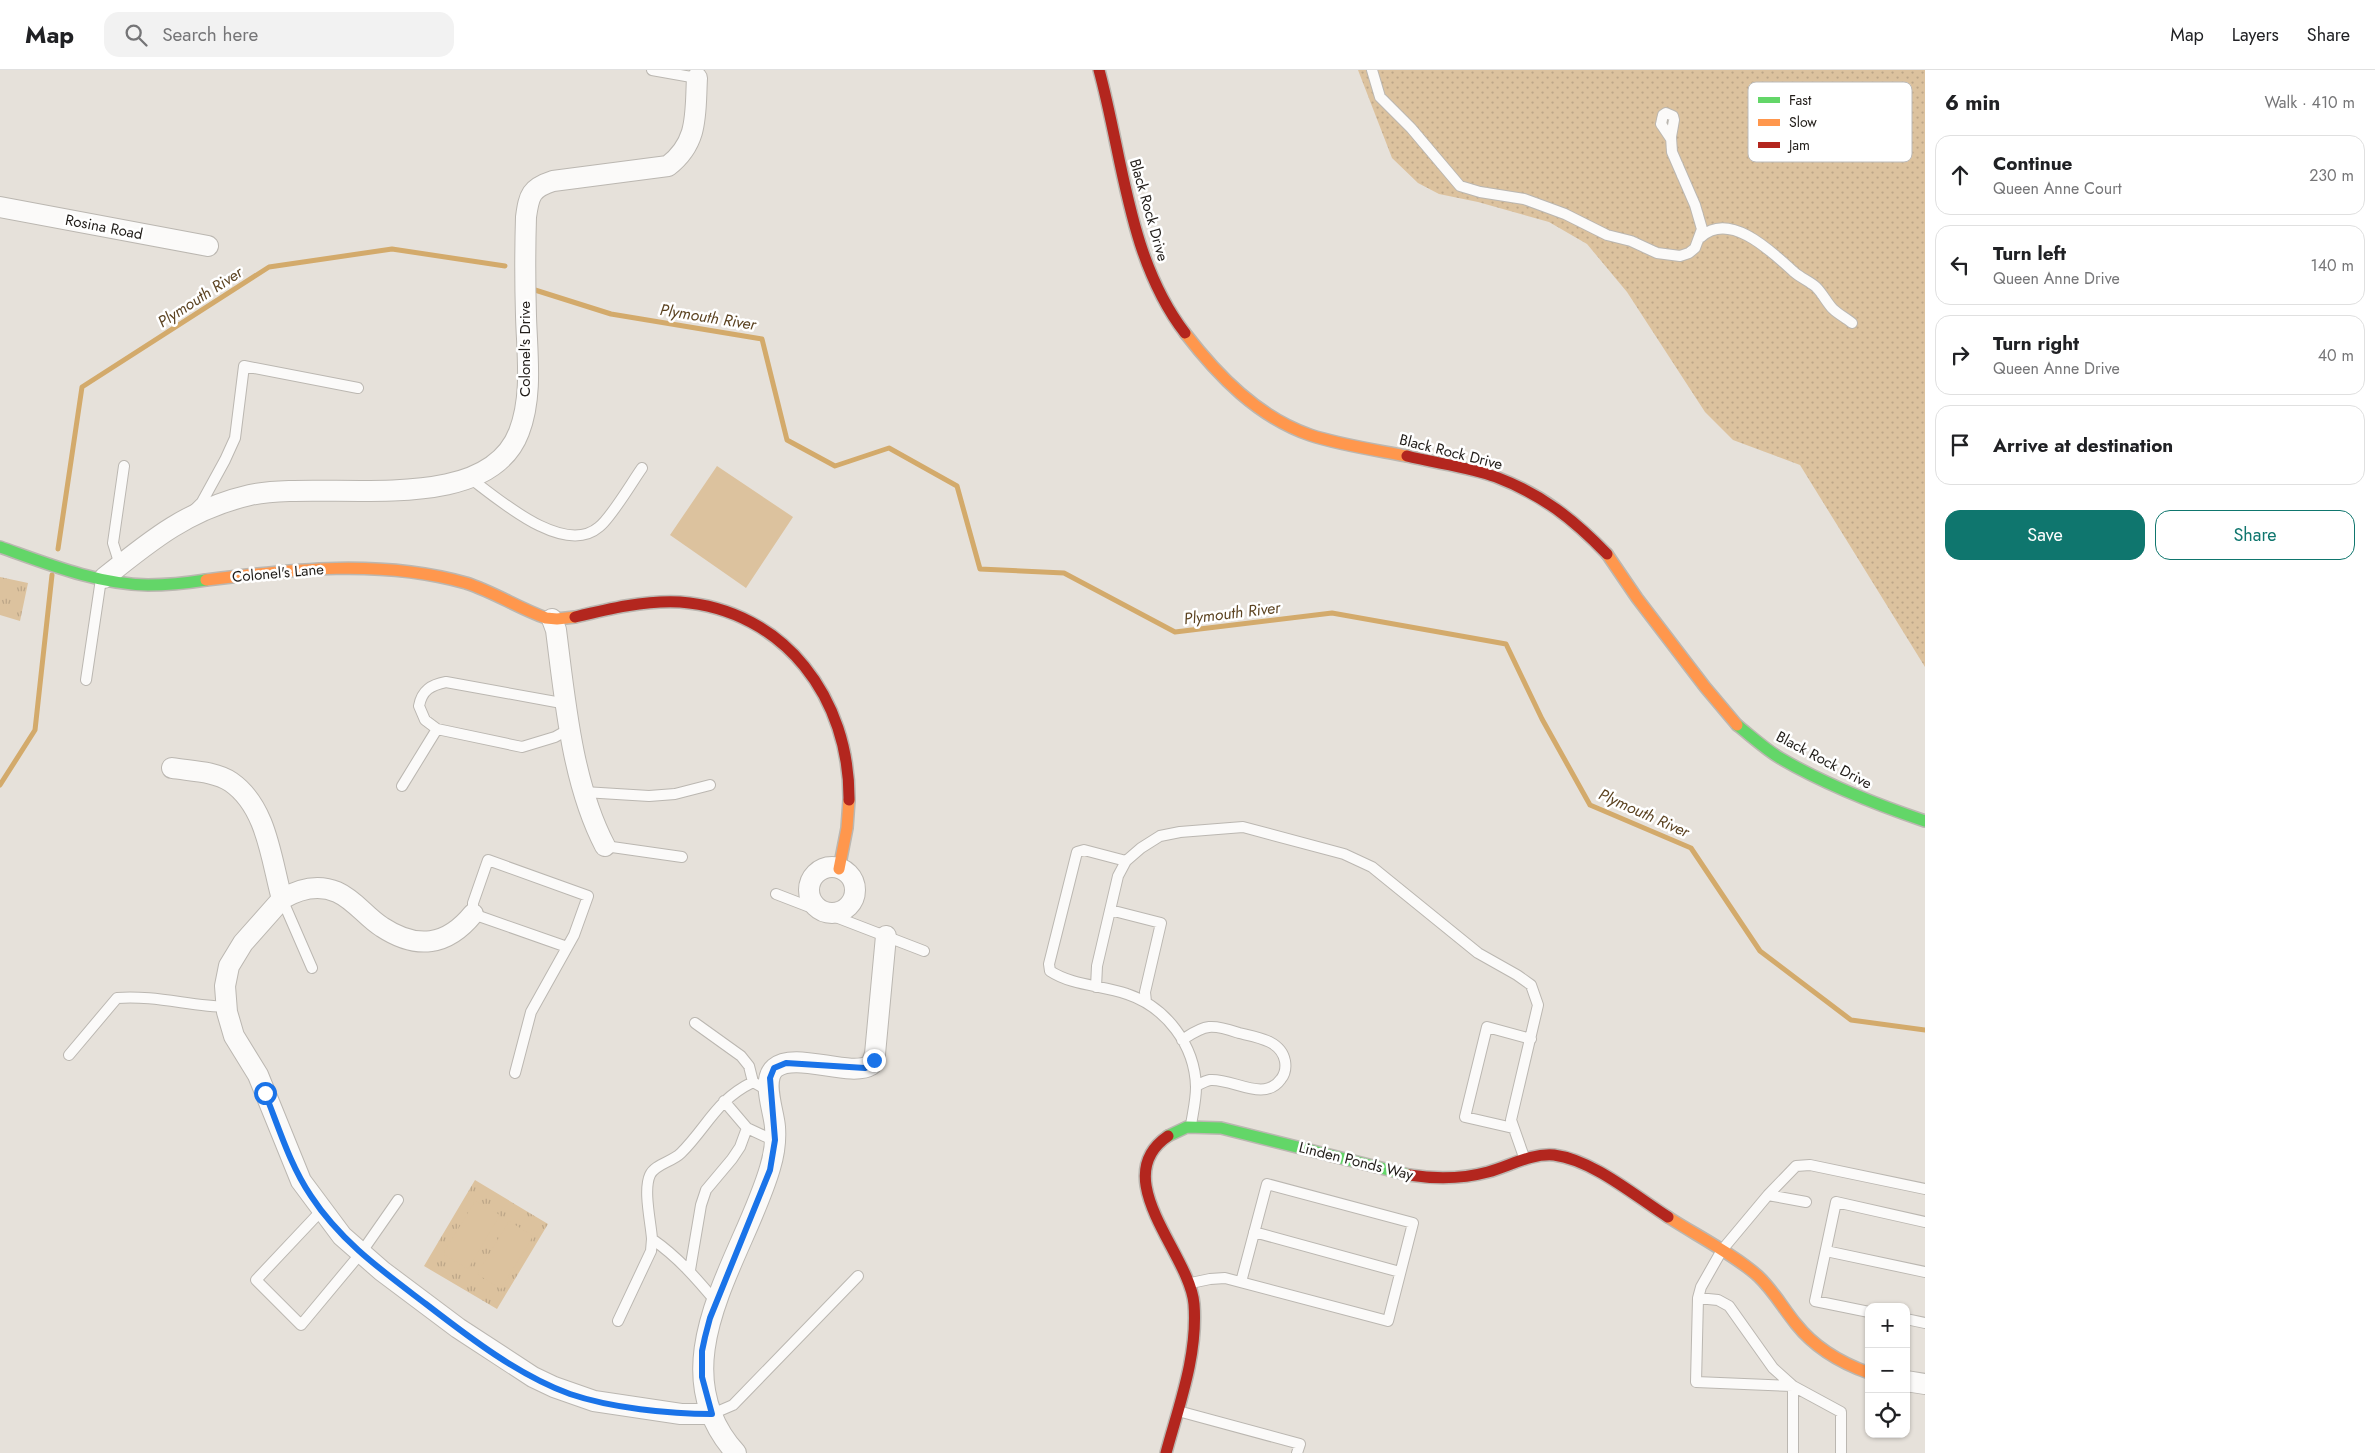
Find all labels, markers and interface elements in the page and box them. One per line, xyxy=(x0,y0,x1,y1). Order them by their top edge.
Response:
search box xyxy=(104,12,454,57)
text: Map xyxy=(25,17,74,52)
icon: search xyxy=(122,21,150,49)
text: Search here xyxy=(162,21,258,48)
text: Map xyxy=(2170,22,2204,48)
text: Layers xyxy=(2232,22,2279,48)
text: Share xyxy=(2307,22,2350,48)
legend xyxy=(1748,82,1912,162)
text: 6 min xyxy=(1945,88,2000,118)
text: Fast xyxy=(1789,90,1812,110)
text: Walk · 410 m xyxy=(2265,91,2355,114)
text: Slow xyxy=(1789,112,1817,132)
text: Jam xyxy=(1787,135,1810,155)
text: Continue xyxy=(1993,150,2072,177)
street label: Black Rock Drive xyxy=(1124,156,1174,264)
icon: ahead xyxy=(1946,161,1974,189)
text: 230 m xyxy=(2309,164,2354,187)
text: Queen Anne Court xyxy=(1993,177,2122,200)
street label: Rosina Road xyxy=(63,209,145,245)
text: Turn left xyxy=(1993,240,2066,267)
icon: left xyxy=(1946,251,1974,279)
text: 140 m xyxy=(2311,254,2354,277)
water label: Plymouth River xyxy=(153,260,248,333)
text: Queen Anne Drive xyxy=(1993,267,2120,290)
water label: Plymouth River xyxy=(658,298,759,336)
street label: Colonel's Drive xyxy=(514,301,536,397)
text: Turn right xyxy=(1993,330,2079,357)
icon: right xyxy=(1946,341,1974,369)
text: 40 m xyxy=(2318,344,2354,367)
text: Queen Anne Drive xyxy=(1993,357,2120,380)
street label: Black Rock Drive xyxy=(1397,429,1505,476)
icon: arrive xyxy=(1946,431,1974,459)
text: Arrive at destination xyxy=(1993,432,2173,459)
button: Save xyxy=(1945,510,2145,560)
button: Share xyxy=(2155,510,2355,560)
street label: Colonel's Lane xyxy=(231,558,325,588)
water label: Plymouth River xyxy=(1182,595,1283,630)
street label: Black Rock Drive xyxy=(1772,726,1876,795)
water label: Plymouth River xyxy=(1595,783,1694,844)
route end xyxy=(863,1049,886,1072)
route start xyxy=(254,1082,277,1105)
street label: Linden Ponds Way xyxy=(1296,1136,1416,1186)
map controls xyxy=(1865,1303,1910,1438)
button: + xyxy=(1865,1303,1910,1348)
button: − xyxy=(1865,1348,1910,1393)
button: locate xyxy=(1865,1393,1910,1438)

